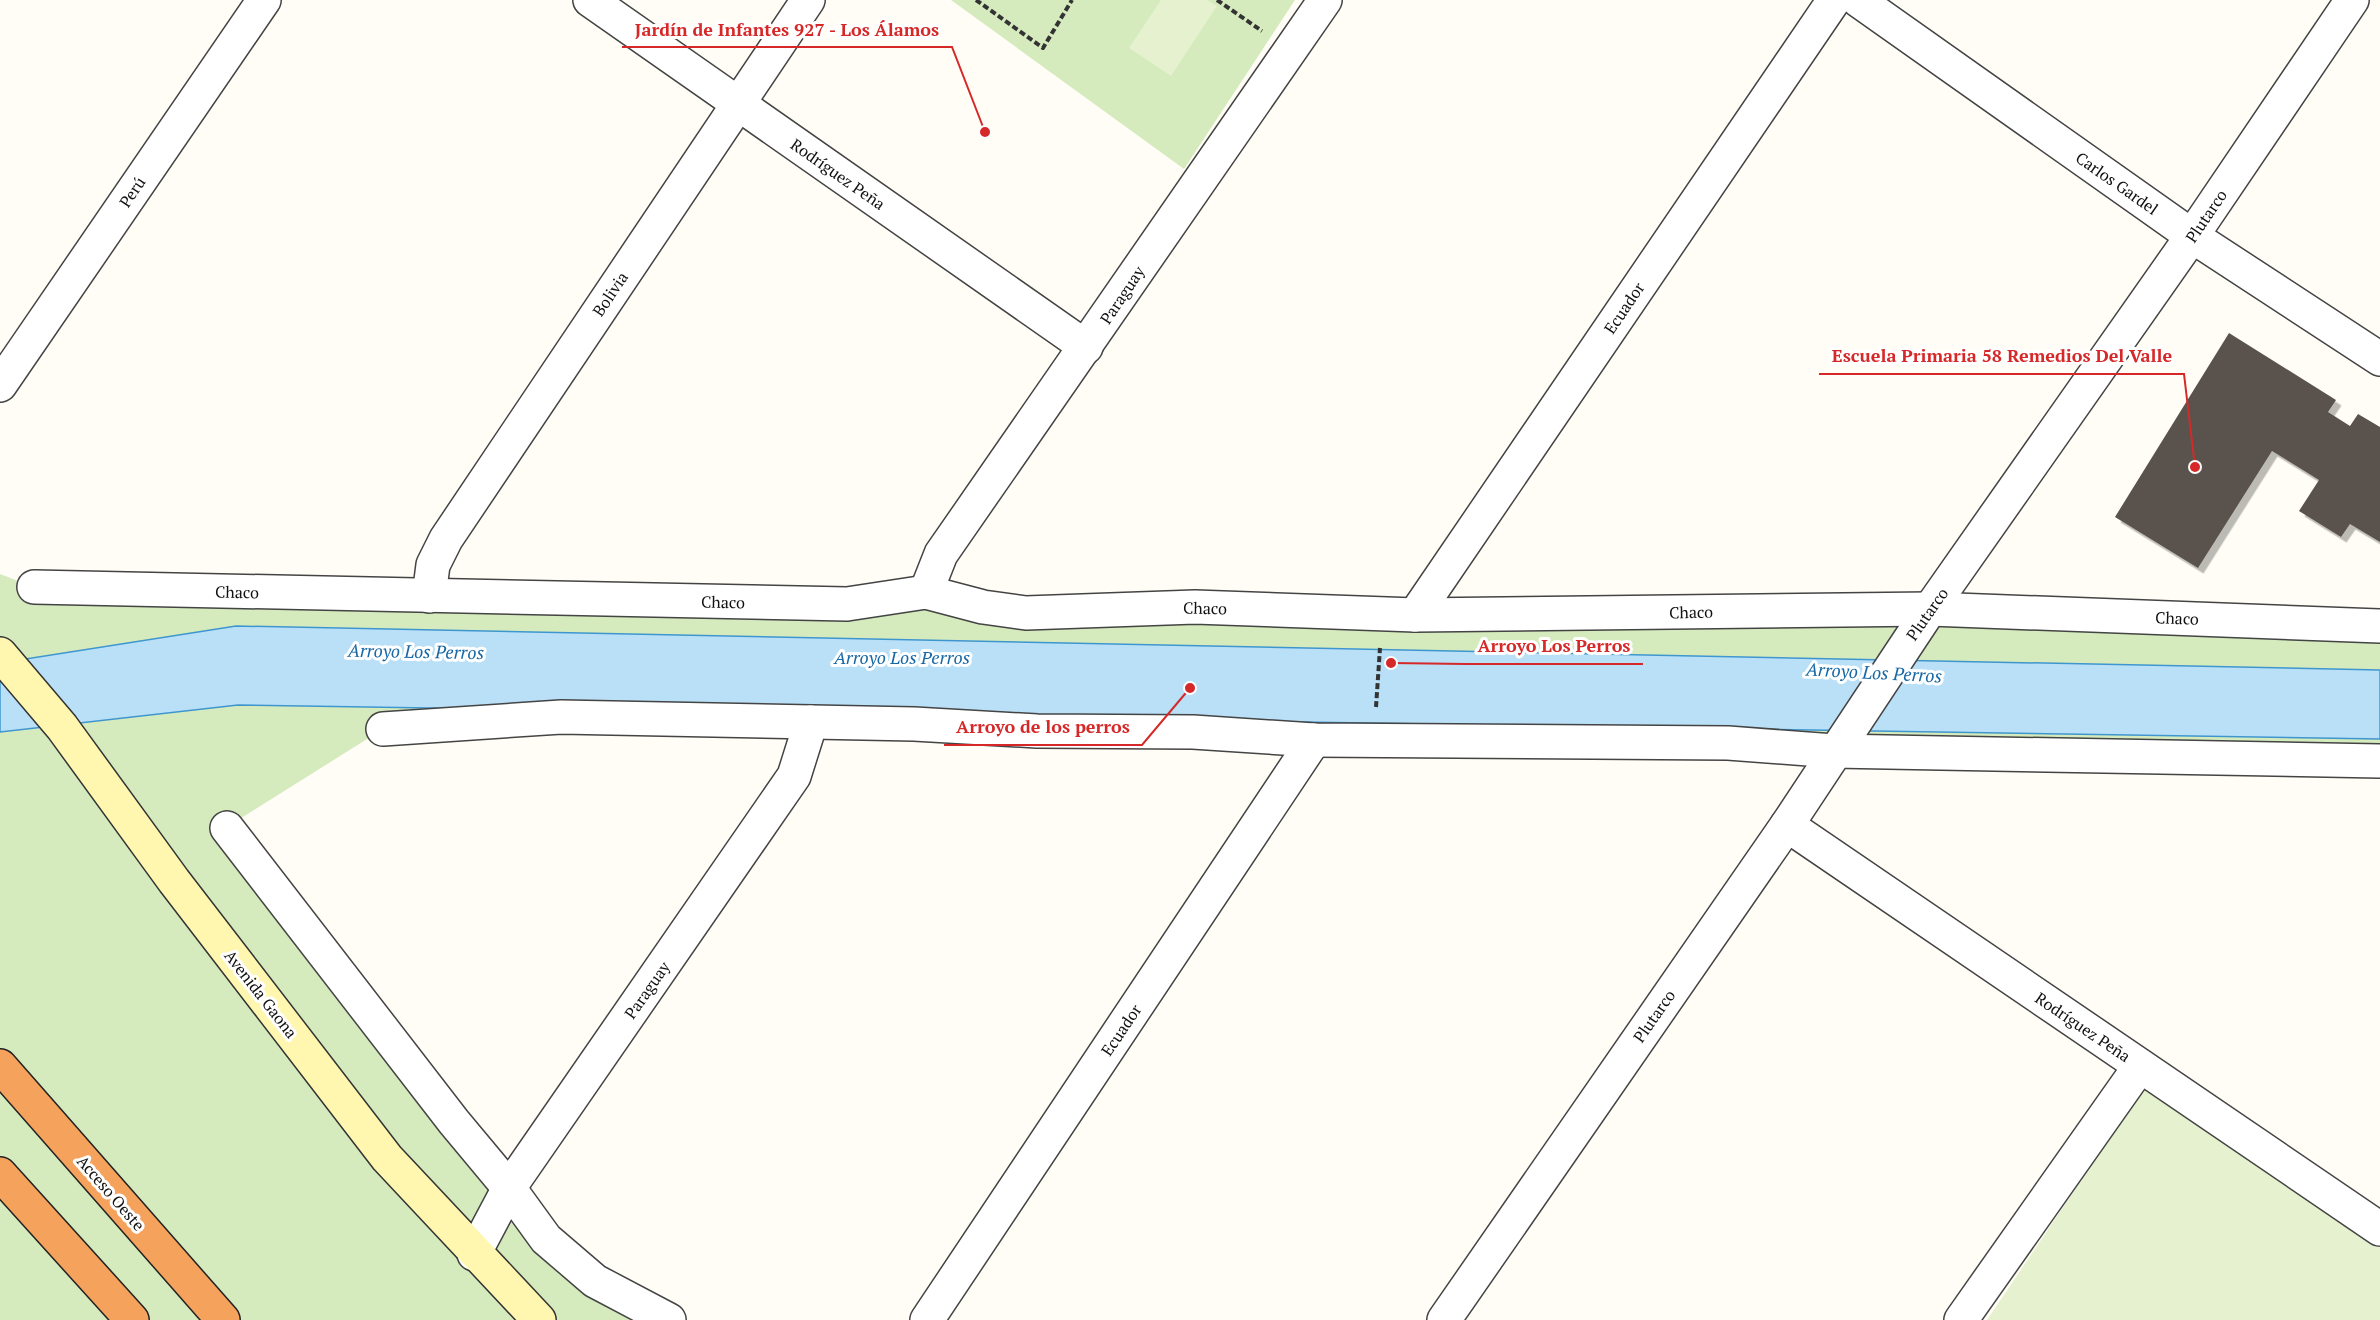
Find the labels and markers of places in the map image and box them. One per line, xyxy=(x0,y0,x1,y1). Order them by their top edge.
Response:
callout: Jardín de Infantes 927 - Los Álamos xyxy=(622,11,952,47)
callout: Escuela Primaria 58 Remedios Del Valle xyxy=(1819,338,2184,374)
callout: Arroyo Los Perros xyxy=(1466,628,1643,664)
callout: Arroyo de los perros xyxy=(944,709,1142,745)

